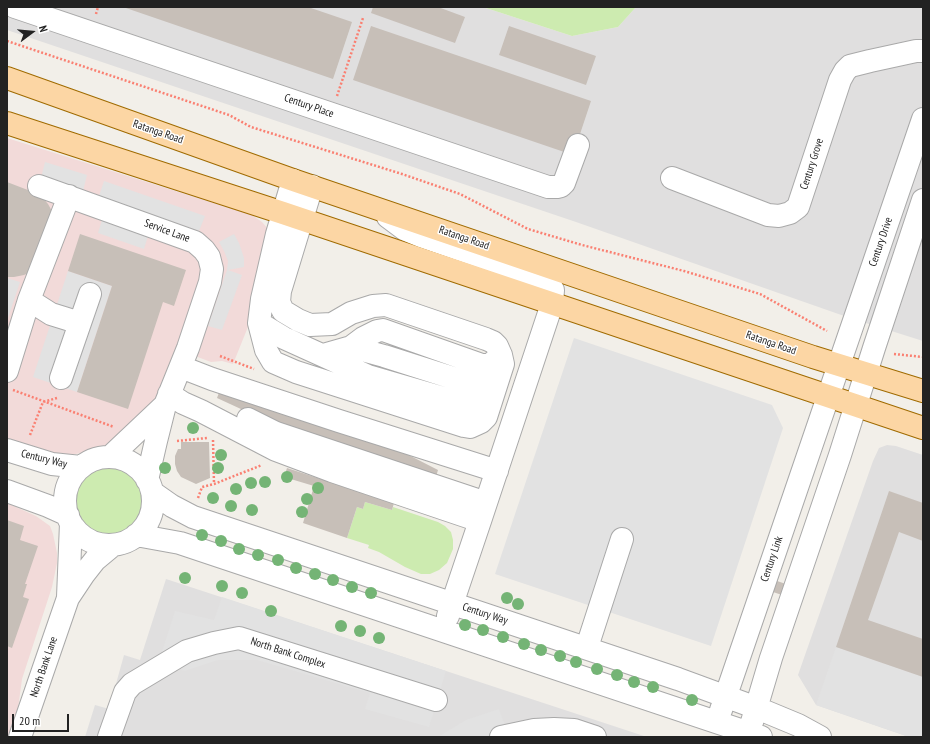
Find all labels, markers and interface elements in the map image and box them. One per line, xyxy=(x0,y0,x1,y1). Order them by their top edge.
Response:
north arrow xyxy=(12,12,52,52)
text: N xyxy=(36,24,51,33)
street label: Century Place xyxy=(282,91,336,121)
street label: Ratanga Road xyxy=(131,117,185,147)
street label: Century Grove xyxy=(797,137,827,191)
street label: Century Drive xyxy=(866,216,896,268)
street label: Service Lane xyxy=(142,217,192,245)
street label: Ratanga Road xyxy=(437,223,491,253)
street label: Ratanga Road xyxy=(744,328,798,358)
street label: Century Way xyxy=(20,447,68,471)
street label: Century Link xyxy=(758,534,786,584)
street label: Century Way xyxy=(461,600,509,628)
street label: North Bank Lane xyxy=(27,635,61,699)
street label: North Bank Complex xyxy=(249,635,327,671)
scale bar xyxy=(14,706,71,732)
text: 20 m xyxy=(19,713,40,728)

